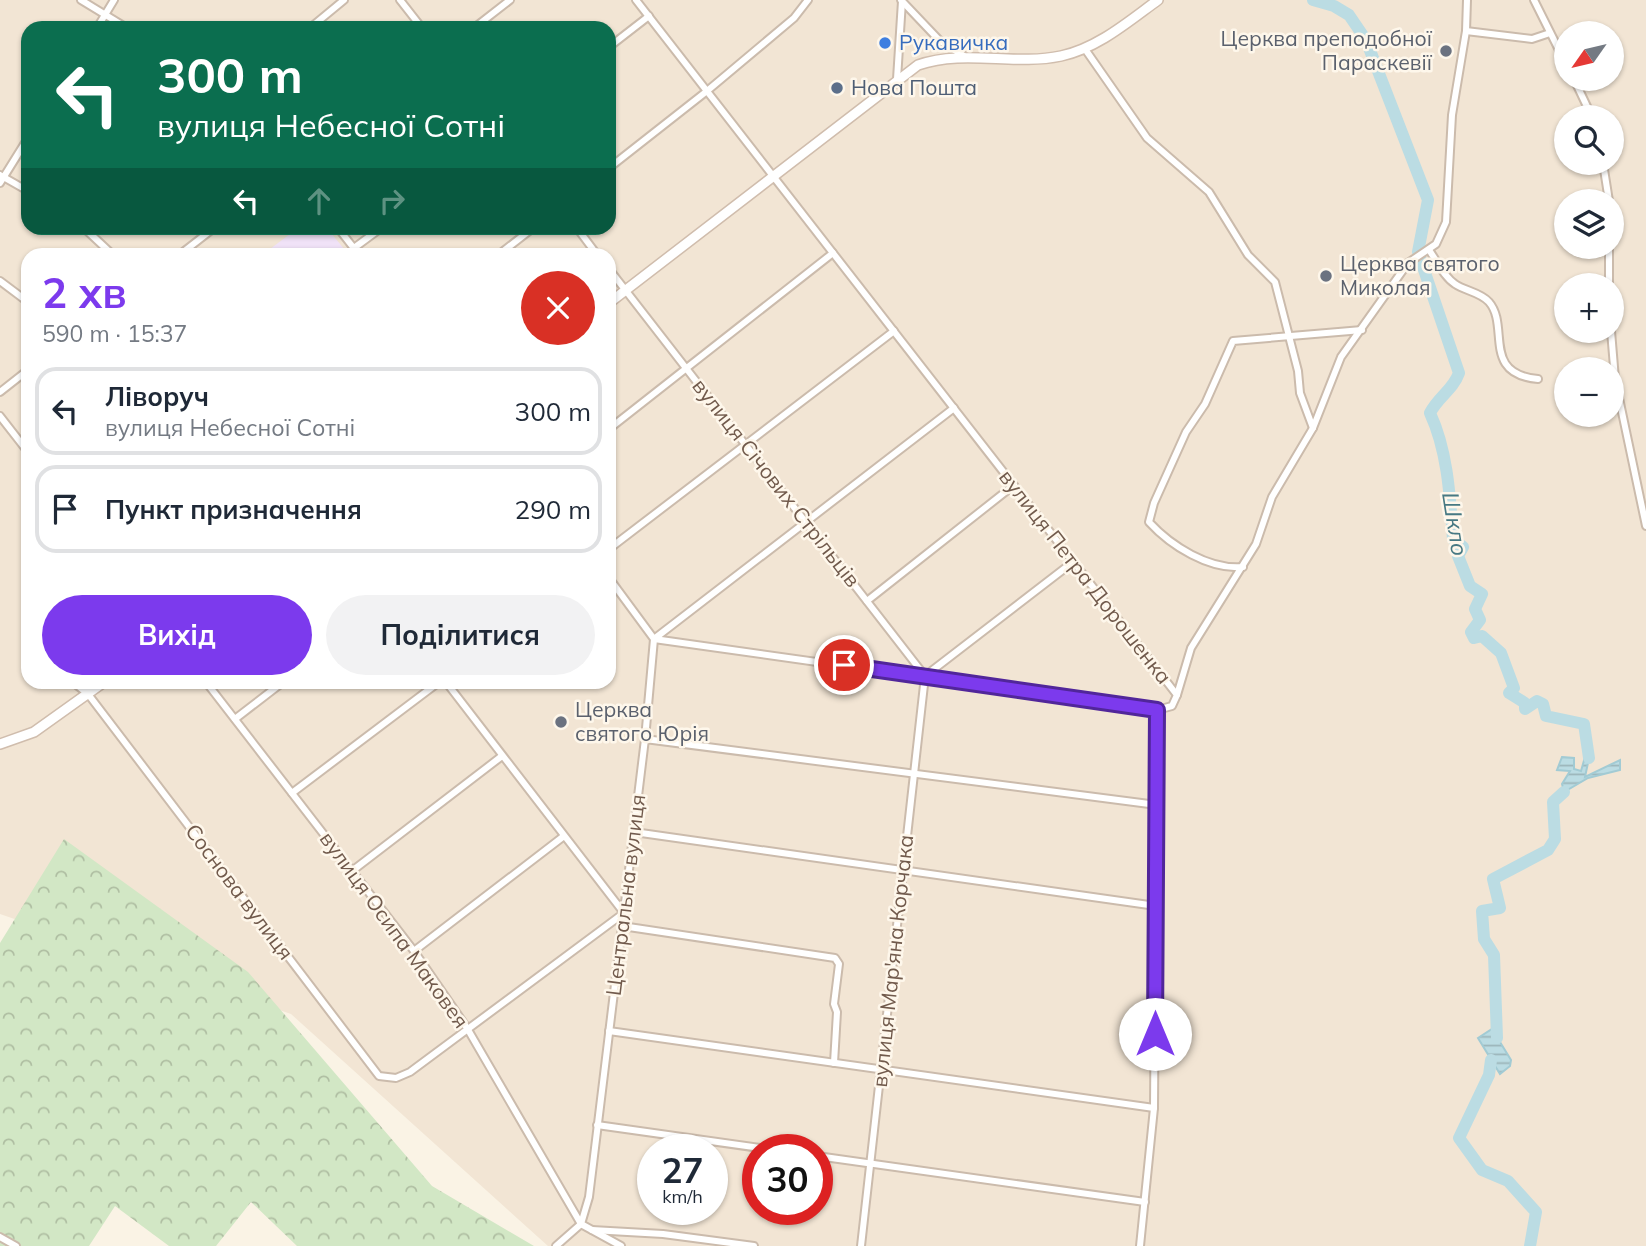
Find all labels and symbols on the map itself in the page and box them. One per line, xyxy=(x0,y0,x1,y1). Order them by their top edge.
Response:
north arrow xyxy=(1554,21,1624,91)
place label: Церква преподобної Параскевії xyxy=(1221,25,1433,75)
place label: Рукавичка xyxy=(899,29,1008,55)
marker: Рукавичка xyxy=(877,35,893,51)
marker: Церква преподобної Параскевії xyxy=(1438,43,1454,59)
place label: Нова Пошта xyxy=(851,74,977,100)
marker: Нова Пошта xyxy=(829,80,845,96)
place label: Церква святого Миколая xyxy=(1340,250,1500,300)
marker: Церква святого Миколая xyxy=(1318,268,1334,284)
street label: вулиця Січових Стрільців xyxy=(687,373,866,592)
street label: вулиця Петра Дорошенка xyxy=(994,464,1178,689)
water label: Шкло xyxy=(1436,490,1475,558)
pin xyxy=(814,635,874,695)
place label: Церква святого Юрія xyxy=(575,696,709,746)
marker: Церква святого Юрія xyxy=(553,714,569,730)
street label: Центральна вулиця xyxy=(600,793,650,997)
street label: Соснова вулиця xyxy=(180,818,299,964)
street label: вулиця Осипа Маковея xyxy=(315,826,475,1033)
street label: вулиця Мар'яна Корчака xyxy=(866,833,918,1089)
position arrow xyxy=(1118,997,1192,1071)
speed limit sign: 30 xyxy=(742,1134,833,1225)

